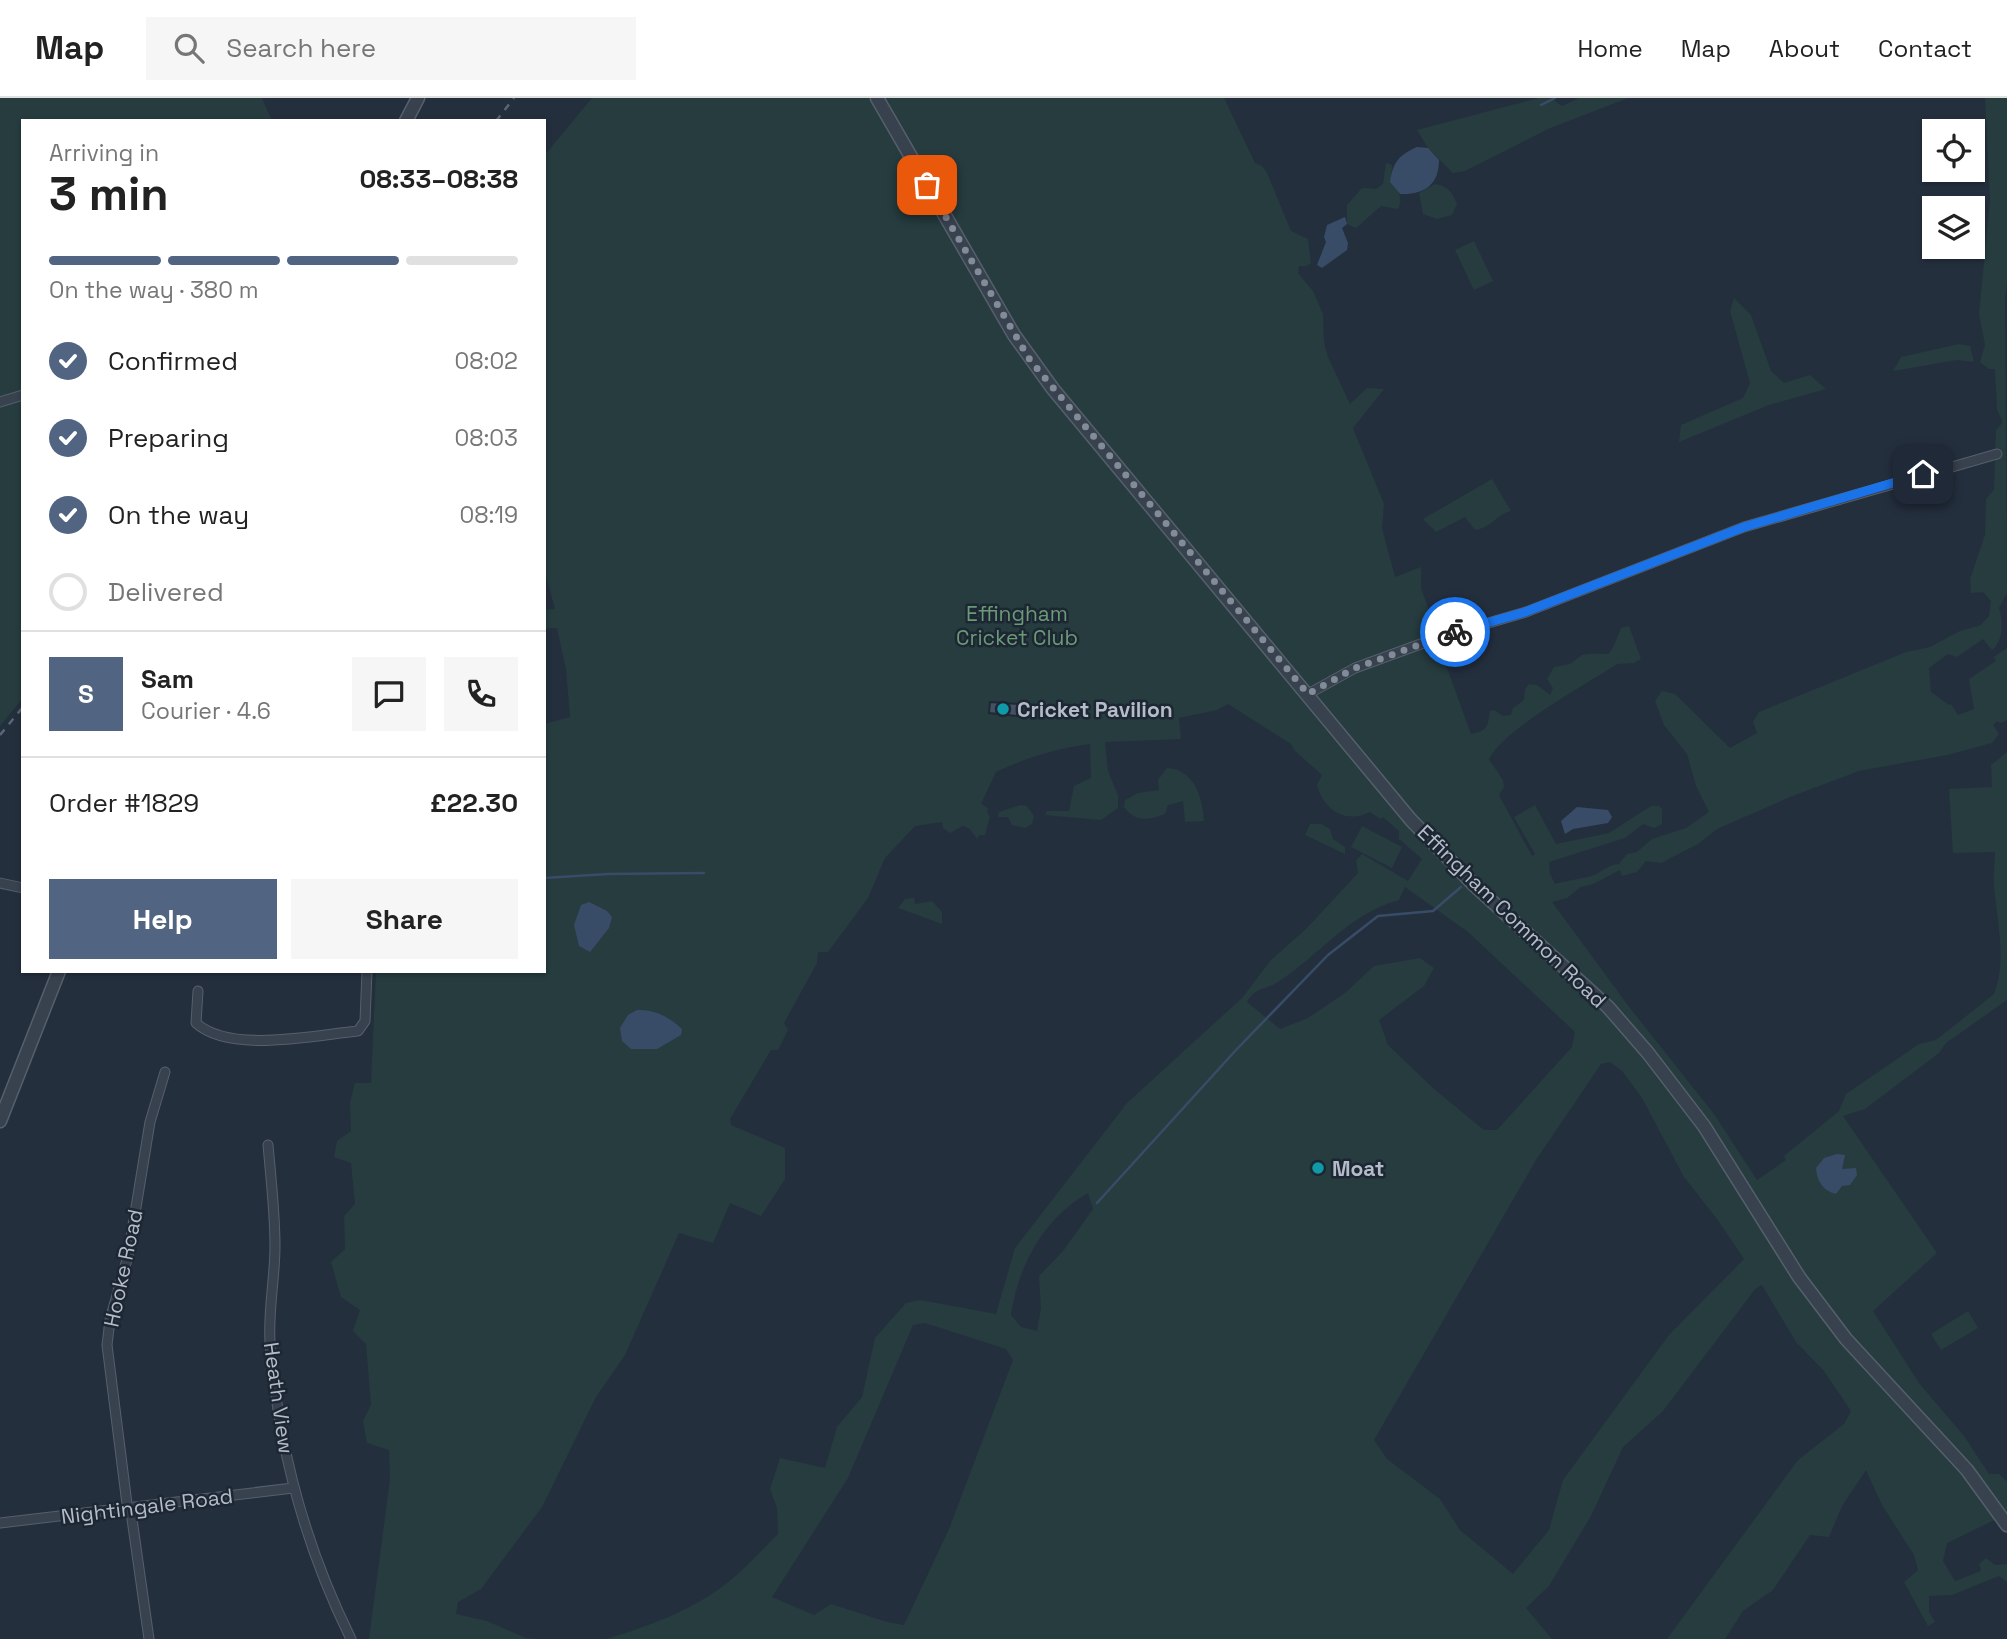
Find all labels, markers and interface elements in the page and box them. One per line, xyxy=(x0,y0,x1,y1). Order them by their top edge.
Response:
search box xyxy=(146,17,636,80)
text: Map xyxy=(35,27,104,69)
icon: search xyxy=(170,29,208,67)
text: Search here xyxy=(226,31,376,65)
text: Home xyxy=(1577,33,1643,64)
text: Map xyxy=(1681,33,1731,64)
text: About xyxy=(1769,33,1840,64)
text: Contact xyxy=(1878,33,1972,64)
map controls xyxy=(1922,119,1985,259)
button: locate xyxy=(1922,119,1985,182)
text: Arriving in xyxy=(49,138,159,168)
pin xyxy=(897,155,957,215)
text: 08:33–08:38 xyxy=(359,162,518,196)
text: 3 min xyxy=(49,165,169,223)
icon: bag xyxy=(908,166,946,204)
button: layers xyxy=(1922,196,1985,259)
text: On the way · 380 m xyxy=(49,275,259,305)
icon: check xyxy=(49,342,87,380)
text: Confirmed xyxy=(108,344,238,378)
text: 08:02 xyxy=(454,346,518,376)
icon: check xyxy=(49,419,87,457)
text: Preparing xyxy=(108,421,229,455)
text: 08:03 xyxy=(454,423,518,453)
pin xyxy=(1893,444,1953,504)
icon: home xyxy=(1904,455,1942,493)
icon: check xyxy=(49,496,87,534)
text: On the way xyxy=(108,498,249,532)
text: 08:19 xyxy=(459,500,518,530)
text: Delivered xyxy=(108,575,224,609)
courier xyxy=(1420,597,1490,667)
park label: Effingham Cricket Club xyxy=(956,600,1078,651)
icon: bike xyxy=(1436,613,1474,651)
button: chat xyxy=(352,657,426,731)
button: phone xyxy=(444,657,518,731)
text: Sam xyxy=(141,662,194,696)
text: S xyxy=(78,677,94,711)
text: Courier · 4.6 xyxy=(141,696,271,726)
place label: Cricket Pavilion xyxy=(1017,696,1173,723)
marker: Cricket Pavilion xyxy=(995,701,1011,717)
text: Order #1829 xyxy=(49,786,199,820)
text: £22.30 xyxy=(430,786,518,820)
street label: Effingham Common Road xyxy=(1412,819,1612,1013)
button: Help xyxy=(49,879,277,959)
button: Share xyxy=(291,879,518,959)
place label: Moat xyxy=(1332,1155,1384,1182)
marker: Moat xyxy=(1310,1160,1326,1176)
street label: Hooke Road xyxy=(97,1207,149,1329)
street label: Heath View xyxy=(258,1340,300,1456)
street label: Nightingale Road xyxy=(60,1482,234,1530)

